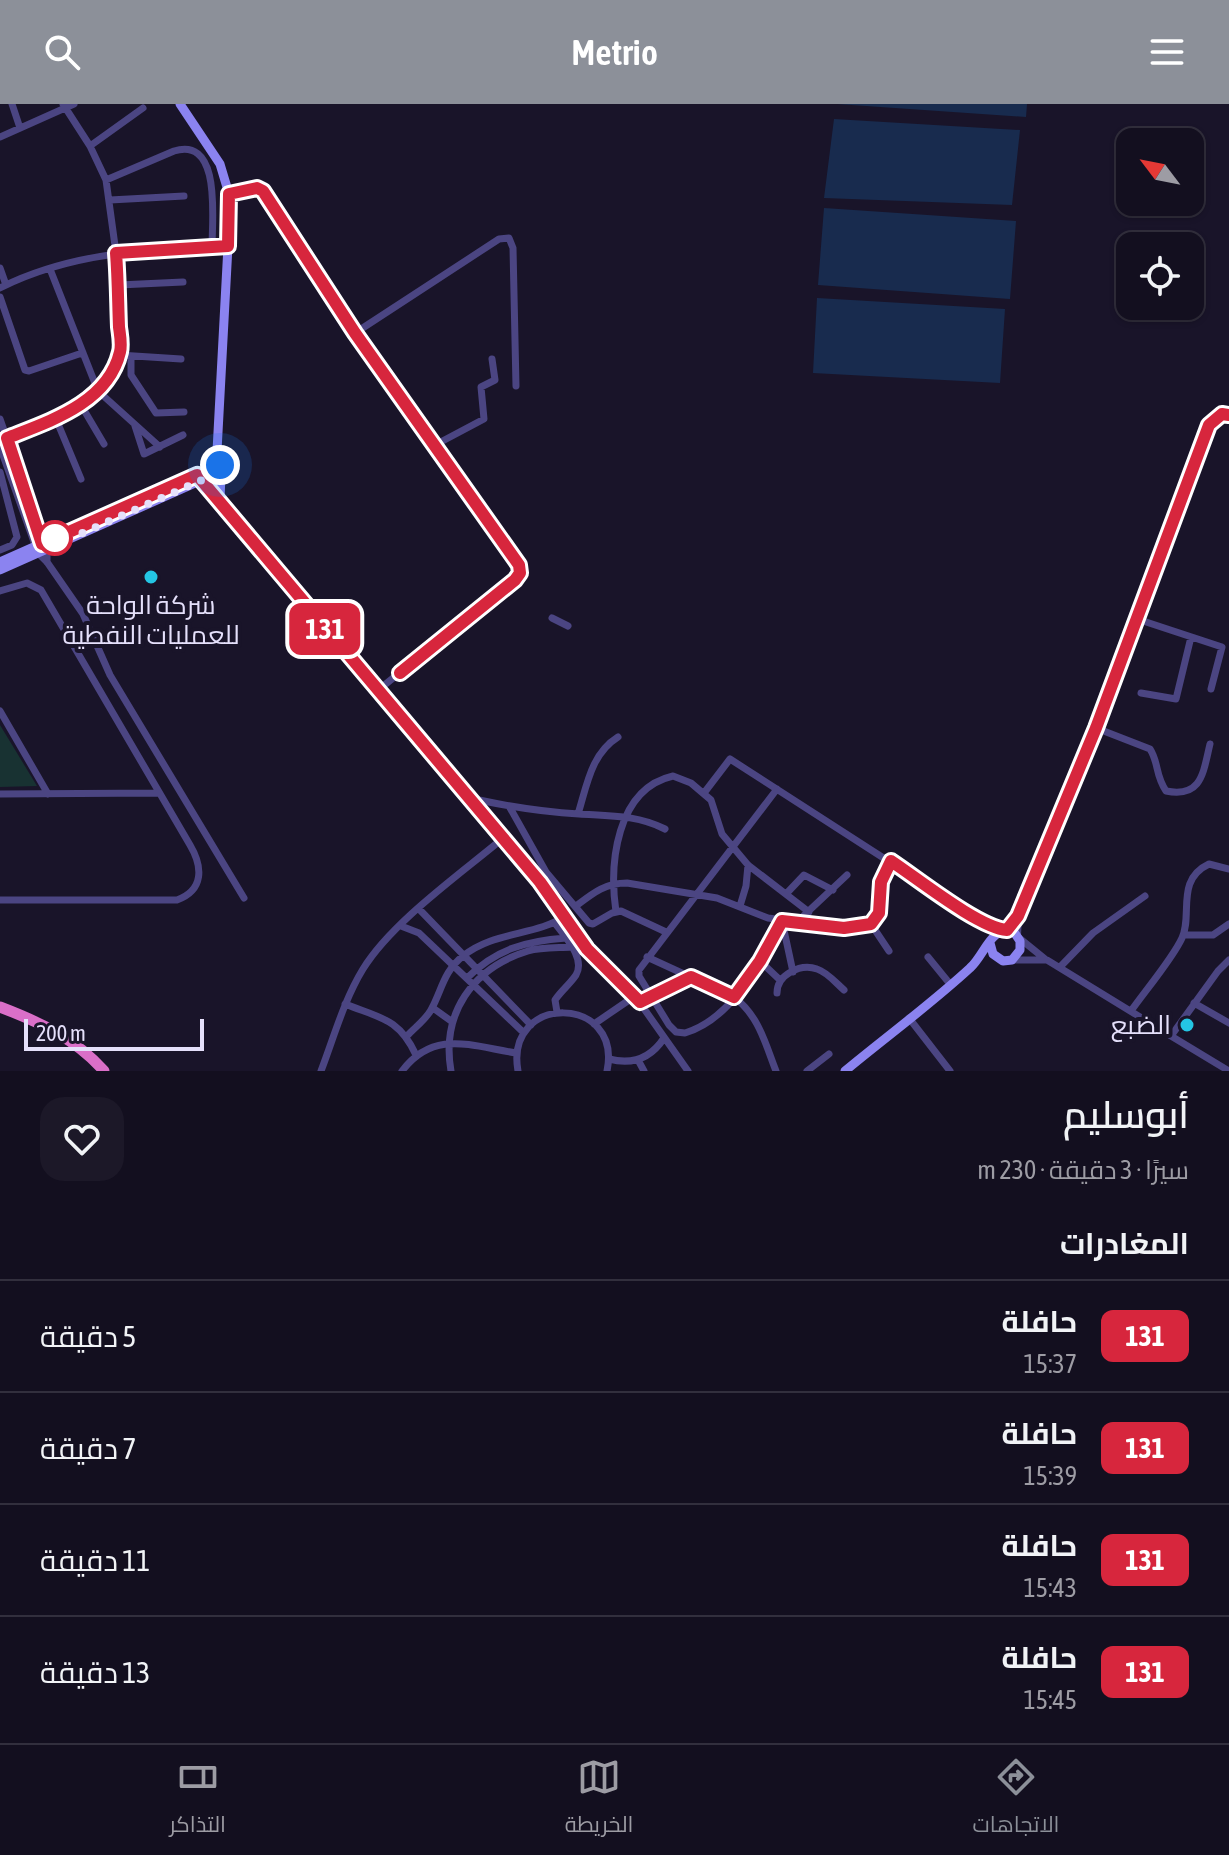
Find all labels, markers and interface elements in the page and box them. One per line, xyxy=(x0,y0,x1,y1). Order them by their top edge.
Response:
icon: search xyxy=(40,30,84,74)
icon: menu xyxy=(1145,30,1189,74)
text: Metrio xyxy=(571,31,658,73)
north arrow xyxy=(1116,128,1204,216)
map controls xyxy=(1116,128,1204,320)
button: locate xyxy=(1116,232,1204,320)
your location xyxy=(200,445,240,485)
unlabelled marker xyxy=(38,521,72,555)
marker: شركة الواحة للعمليات النفطية xyxy=(142,568,160,586)
place label: شركة الواحة للعمليات النفطية xyxy=(62,590,240,650)
line badge: 131 xyxy=(279,603,371,655)
text: 131 xyxy=(305,613,345,645)
place label: الضبع xyxy=(1111,1010,1171,1042)
scale bar xyxy=(24,1015,204,1051)
marker: الضبع xyxy=(1178,1016,1196,1034)
text: 200 m xyxy=(36,1020,86,1046)
text: أبوسليم xyxy=(1063,1093,1189,1136)
button: heart xyxy=(40,1097,124,1181)
text: سيرًا · 3 دقيقة · 230 m xyxy=(977,1155,1189,1185)
text: المغادرات xyxy=(1060,1226,1189,1260)
text: حافلة xyxy=(1002,1304,1077,1338)
text: 5 دقيقة xyxy=(40,1319,136,1353)
text: 131 xyxy=(1125,1320,1165,1352)
text: 15:37 xyxy=(1023,1349,1077,1379)
text: حافلة xyxy=(1002,1416,1077,1450)
text: 7 دقيقة xyxy=(40,1431,136,1465)
text: 131 xyxy=(1125,1432,1165,1464)
text: 15:39 xyxy=(1023,1461,1077,1491)
text: حافلة xyxy=(1002,1528,1077,1562)
text: 11 دقيقة xyxy=(40,1543,150,1577)
text: 131 xyxy=(1125,1544,1165,1576)
text: 15:43 xyxy=(1023,1573,1077,1603)
text: حافلة xyxy=(1002,1640,1077,1674)
text: 13 دقيقة xyxy=(40,1655,150,1689)
text: 131 xyxy=(1125,1656,1165,1688)
text: 15:45 xyxy=(1023,1685,1077,1715)
tab: التذاكر xyxy=(169,1755,226,1845)
tab: الخريطة xyxy=(565,1755,634,1845)
tab: الاتجاهات xyxy=(972,1755,1060,1845)

